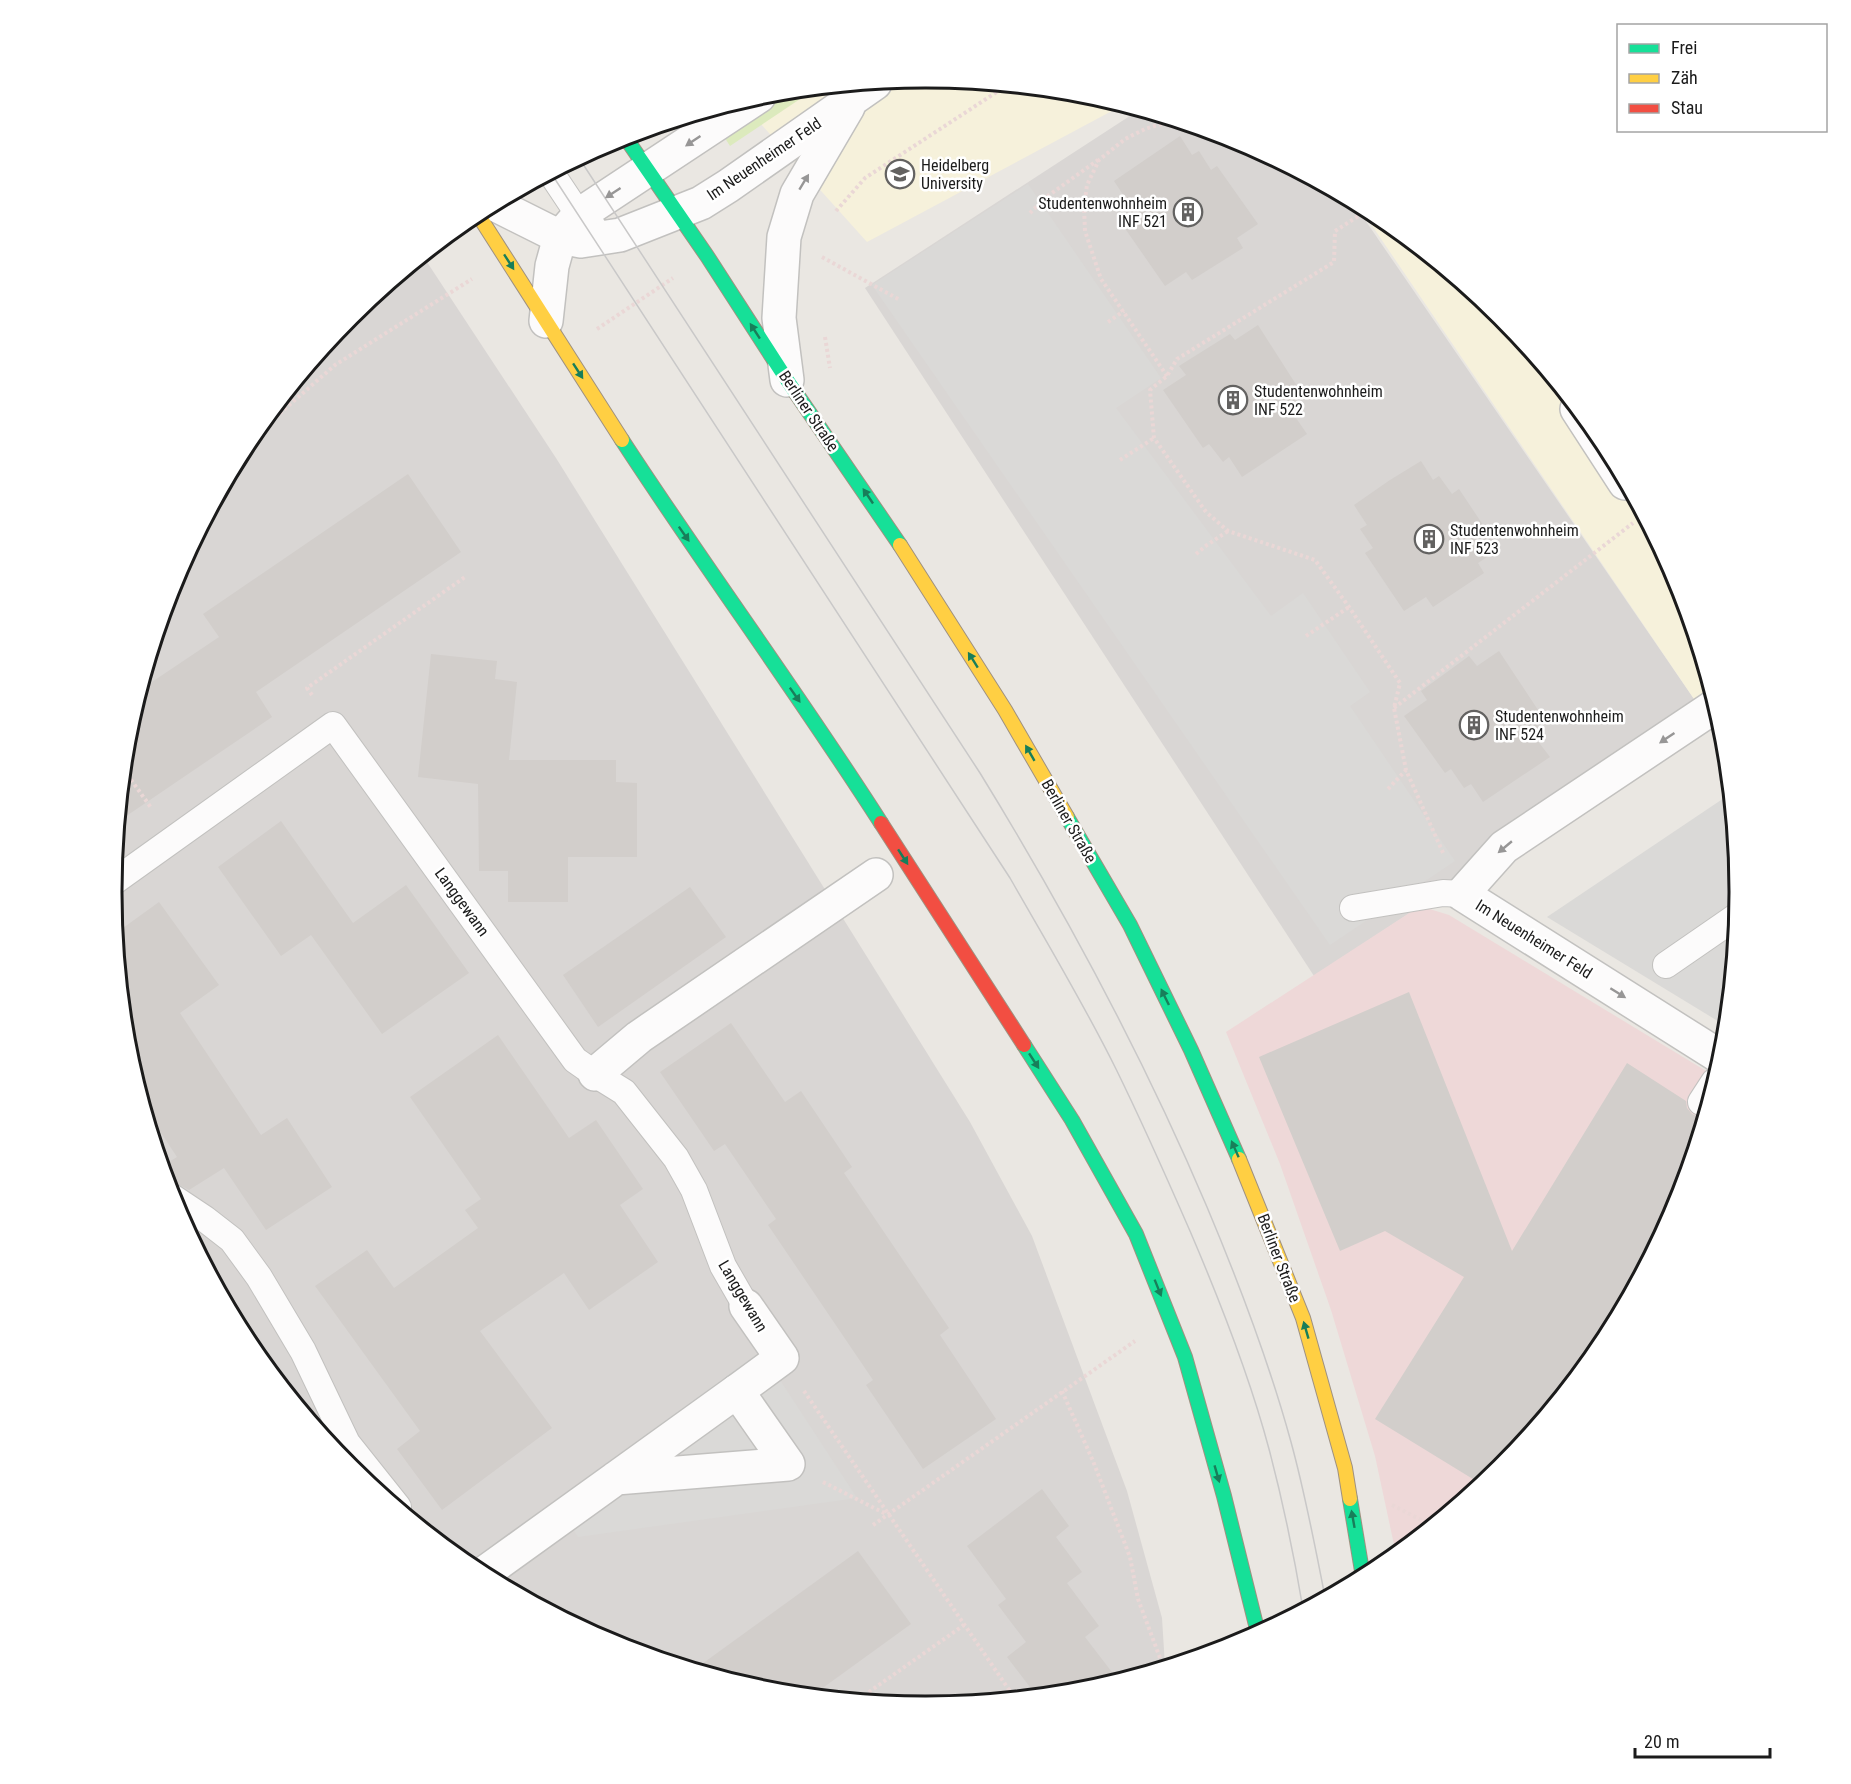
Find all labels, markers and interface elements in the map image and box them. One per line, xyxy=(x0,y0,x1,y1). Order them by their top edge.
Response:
legend xyxy=(1617,24,1827,132)
text: Frei xyxy=(1671,37,1697,58)
text: Zäh xyxy=(1671,67,1698,88)
text: Stau xyxy=(1671,97,1703,118)
street label: Im Neuenheimer Feld xyxy=(703,114,825,204)
one-way arrow xyxy=(684,135,701,146)
place label: Heidelberg University xyxy=(921,156,989,193)
school or university icon: Heidelberg University xyxy=(884,158,916,190)
one-way arrow xyxy=(798,174,809,190)
one-way arrow xyxy=(605,187,621,198)
place label: Studentenwohnheim INF 521 xyxy=(1038,194,1167,231)
building icon: Studentenwohnheim INF 521 xyxy=(1172,196,1204,228)
one-way arrow xyxy=(503,254,514,270)
one-way arrow xyxy=(750,322,761,339)
one-way arrow xyxy=(572,362,583,379)
street label: Berliner Straße xyxy=(775,367,843,455)
place label: Studentenwohnheim INF 522 xyxy=(1254,382,1383,419)
building icon: Studentenwohnheim INF 522 xyxy=(1217,384,1249,416)
one-way arrow xyxy=(862,489,874,505)
place label: Studentenwohnheim INF 523 xyxy=(1450,521,1579,558)
building icon: Studentenwohnheim INF 523 xyxy=(1413,523,1445,555)
one-way arrow xyxy=(678,526,690,542)
one-way arrow xyxy=(968,652,979,668)
one-way arrow xyxy=(789,686,801,702)
place label: Studentenwohnheim INF 524 xyxy=(1495,707,1624,744)
building icon: Studentenwohnheim INF 524 xyxy=(1458,709,1490,741)
one-way arrow xyxy=(1659,732,1675,743)
one-way arrow xyxy=(1025,744,1035,761)
street label: Berliner Straße xyxy=(1037,776,1101,866)
one-way arrow xyxy=(1497,841,1513,854)
one-way arrow xyxy=(897,849,908,865)
street label: Langgewann xyxy=(431,864,493,940)
street label: Im Neuenheimer Feld xyxy=(1472,896,1596,982)
one-way arrow xyxy=(1610,987,1626,998)
one-way arrow xyxy=(1161,989,1170,1006)
one-way arrow xyxy=(1028,1053,1040,1069)
one-way arrow xyxy=(1230,1139,1240,1157)
street label: Berliner Straße xyxy=(1253,1211,1305,1305)
street label: Langgewann xyxy=(714,1257,772,1335)
one-way arrow xyxy=(1153,1279,1163,1297)
one-way arrow xyxy=(1301,1321,1310,1339)
one-way arrow xyxy=(1213,1464,1223,1483)
one-way arrow xyxy=(1348,1509,1357,1528)
scale bar xyxy=(1635,1721,1770,1759)
text: 20 m xyxy=(1644,1731,1679,1752)

